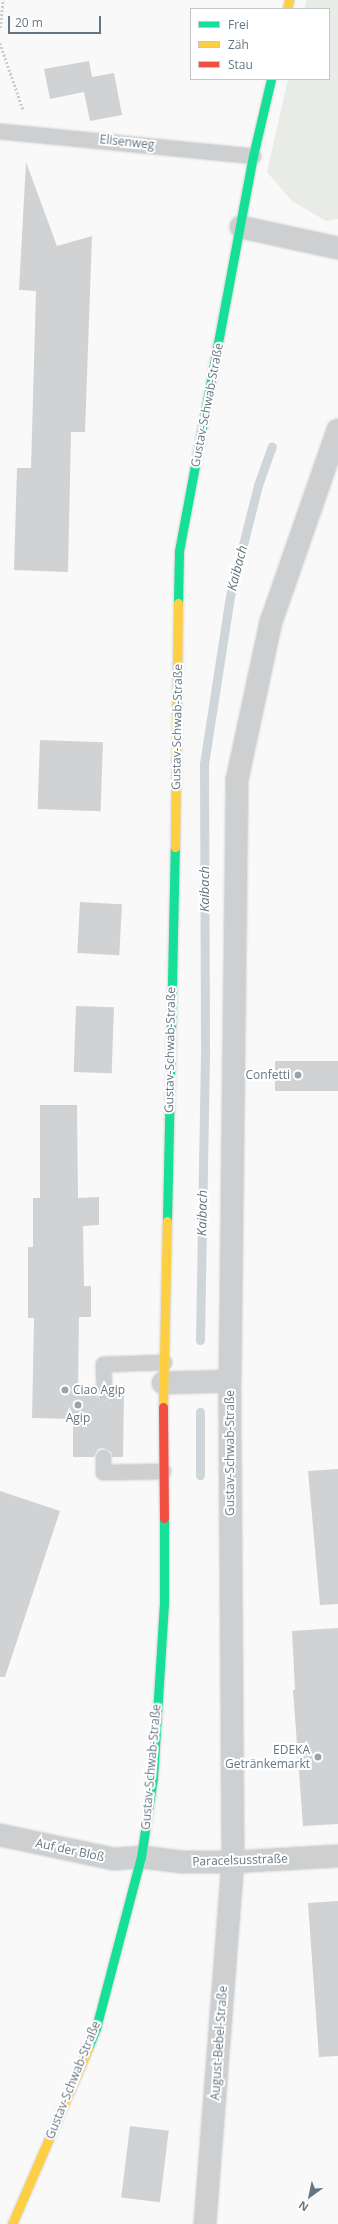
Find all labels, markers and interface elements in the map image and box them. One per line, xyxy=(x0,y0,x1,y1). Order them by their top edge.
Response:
scale bar xyxy=(10,8,103,34)
legend xyxy=(190,8,330,80)
text: 20 m xyxy=(15,14,43,31)
text: Frei xyxy=(228,16,249,33)
text: Zäh xyxy=(228,36,249,53)
text: Stau xyxy=(228,56,253,73)
street label: Elisenweg xyxy=(99,132,155,152)
street label: Gustav-Schwab-Straße xyxy=(188,342,226,468)
water label: Kaibach xyxy=(224,544,250,592)
street label: Gustav-Schwab-Straße xyxy=(169,664,185,790)
water label: Kaibach xyxy=(196,866,212,912)
street label: Gustav-Schwab-Straße xyxy=(162,987,178,1113)
place label: Confetti xyxy=(246,1068,290,1082)
marker: Confetti xyxy=(293,1070,303,1080)
water label: Kaibach xyxy=(194,1190,210,1236)
place label: Ciao Agip xyxy=(73,1383,125,1397)
marker: Ciao Agip xyxy=(60,1385,70,1395)
street label: Gustav-Schwab-Straße xyxy=(223,1390,237,1516)
marker: Agip xyxy=(73,1400,83,1410)
place label: Agip xyxy=(66,1411,90,1425)
street label: Gustav-Schwab-Straße xyxy=(138,1704,164,1830)
place label: EDEKA Getränkemarkt xyxy=(225,1743,310,1771)
marker: EDEKA Getränkemarkt xyxy=(313,1752,323,1762)
street label: Auf der Bloß xyxy=(34,1836,106,1864)
street label: Paracelsusstraße xyxy=(192,1851,288,1869)
street label: August-Bebel-Straße xyxy=(208,1985,230,2101)
street label: Gustav-Schwab-Straße xyxy=(43,2019,103,2141)
north arrow xyxy=(290,2176,330,2216)
text: N xyxy=(295,2198,311,2215)

